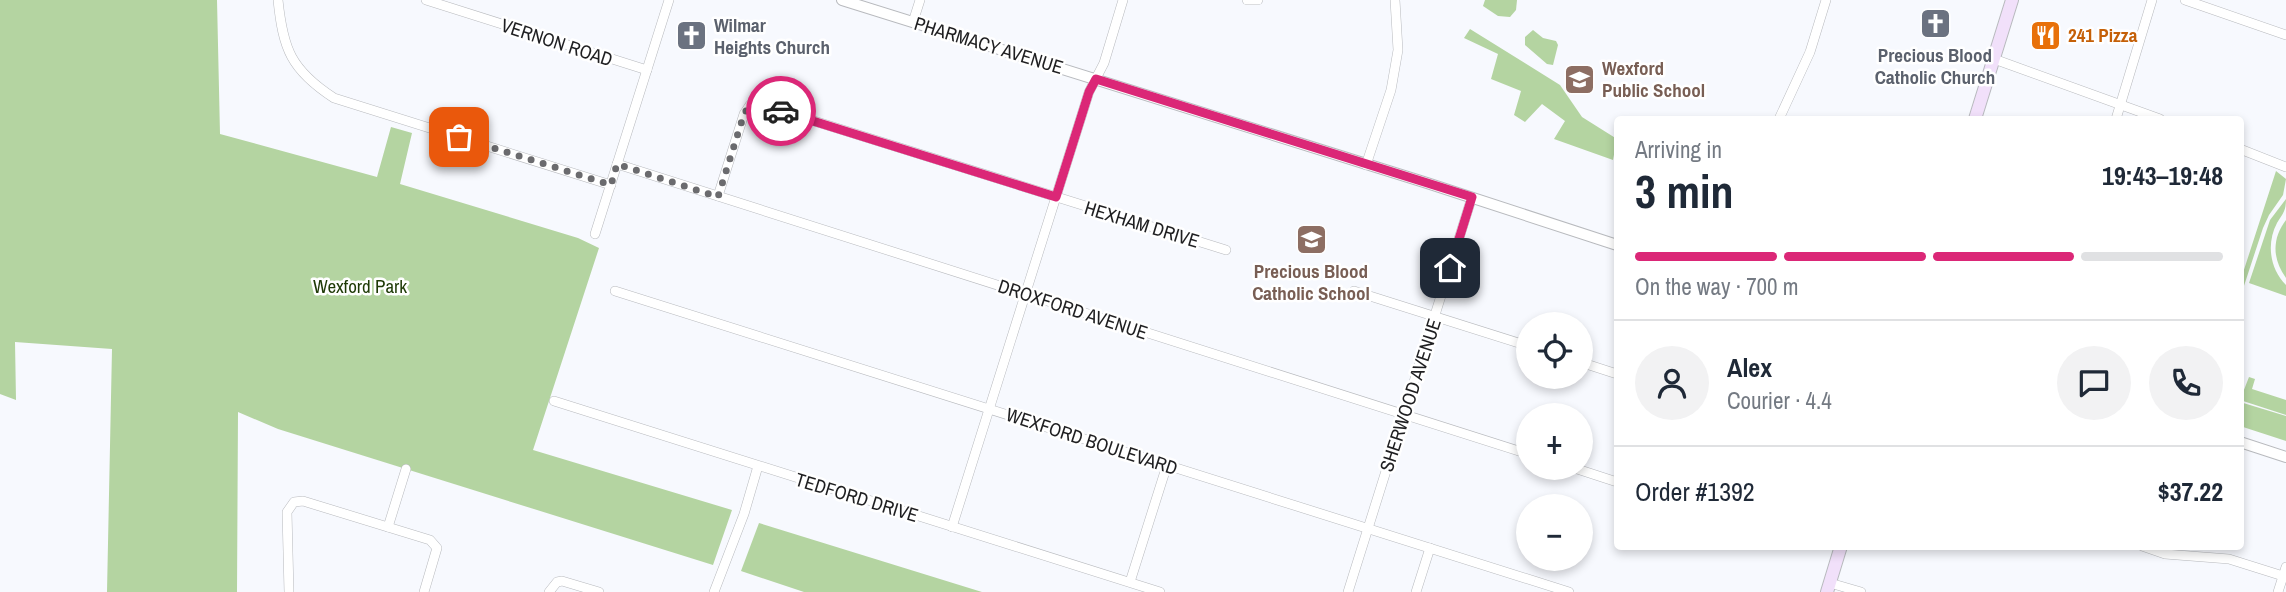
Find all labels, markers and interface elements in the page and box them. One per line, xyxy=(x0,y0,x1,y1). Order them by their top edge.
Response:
church icon: Precious Blood Catholic Church xyxy=(1918,7,1952,41)
street label: PHARMACY AVENUE xyxy=(911,10,1067,80)
street label: VERNON ROAD xyxy=(498,12,616,72)
place label: Wilmar Heights Church xyxy=(714,12,830,60)
restaurant icon: 241 Pizza xyxy=(2028,18,2062,52)
church icon: Wilmar Heights Church xyxy=(674,19,708,53)
place label: 241 Pizza xyxy=(2068,22,2138,48)
place label: Precious Blood Catholic Church xyxy=(1875,42,1995,90)
place label: Wexford Public School xyxy=(1602,55,1705,103)
school or university icon: Wexford Public School xyxy=(1562,62,1596,96)
courier xyxy=(746,76,816,146)
icon: car xyxy=(762,92,800,130)
pin xyxy=(429,107,489,167)
icon: bag xyxy=(440,118,478,156)
text: Arriving in xyxy=(1635,134,1722,165)
text: 19:43–19:48 xyxy=(2102,158,2223,193)
text: 3 min xyxy=(1635,160,1734,222)
street label: HEXHAM DRIVE xyxy=(1081,194,1203,254)
school or university icon: Precious Blood Catholic School xyxy=(1294,223,1328,257)
pin xyxy=(1420,238,1480,298)
icon: home xyxy=(1431,249,1469,287)
place label: Precious Blood Catholic School xyxy=(1252,258,1370,306)
text: On the way · 700 m xyxy=(1635,271,1799,302)
park label: Wexford Park xyxy=(313,273,407,299)
street label: DROXFORD AVENUE xyxy=(995,273,1151,345)
map controls xyxy=(1516,312,1593,571)
button: locate xyxy=(1516,312,1593,389)
street label: SHERWOOD AVENUE xyxy=(1373,315,1447,475)
button: person xyxy=(1635,346,1709,420)
button: chat xyxy=(2057,346,2131,420)
button: phone xyxy=(2149,346,2223,420)
text: Alex xyxy=(1727,350,1772,385)
text: Courier · 4.4 xyxy=(1727,385,1832,416)
street label: WEXFORD BOULEVARD xyxy=(1003,401,1181,481)
button: + xyxy=(1516,403,1593,480)
street label: TEDFORD DRIVE xyxy=(792,466,922,528)
text: Order #1392 xyxy=(1635,474,1755,509)
text: $37.22 xyxy=(2158,474,2223,509)
button: − xyxy=(1516,494,1593,571)

